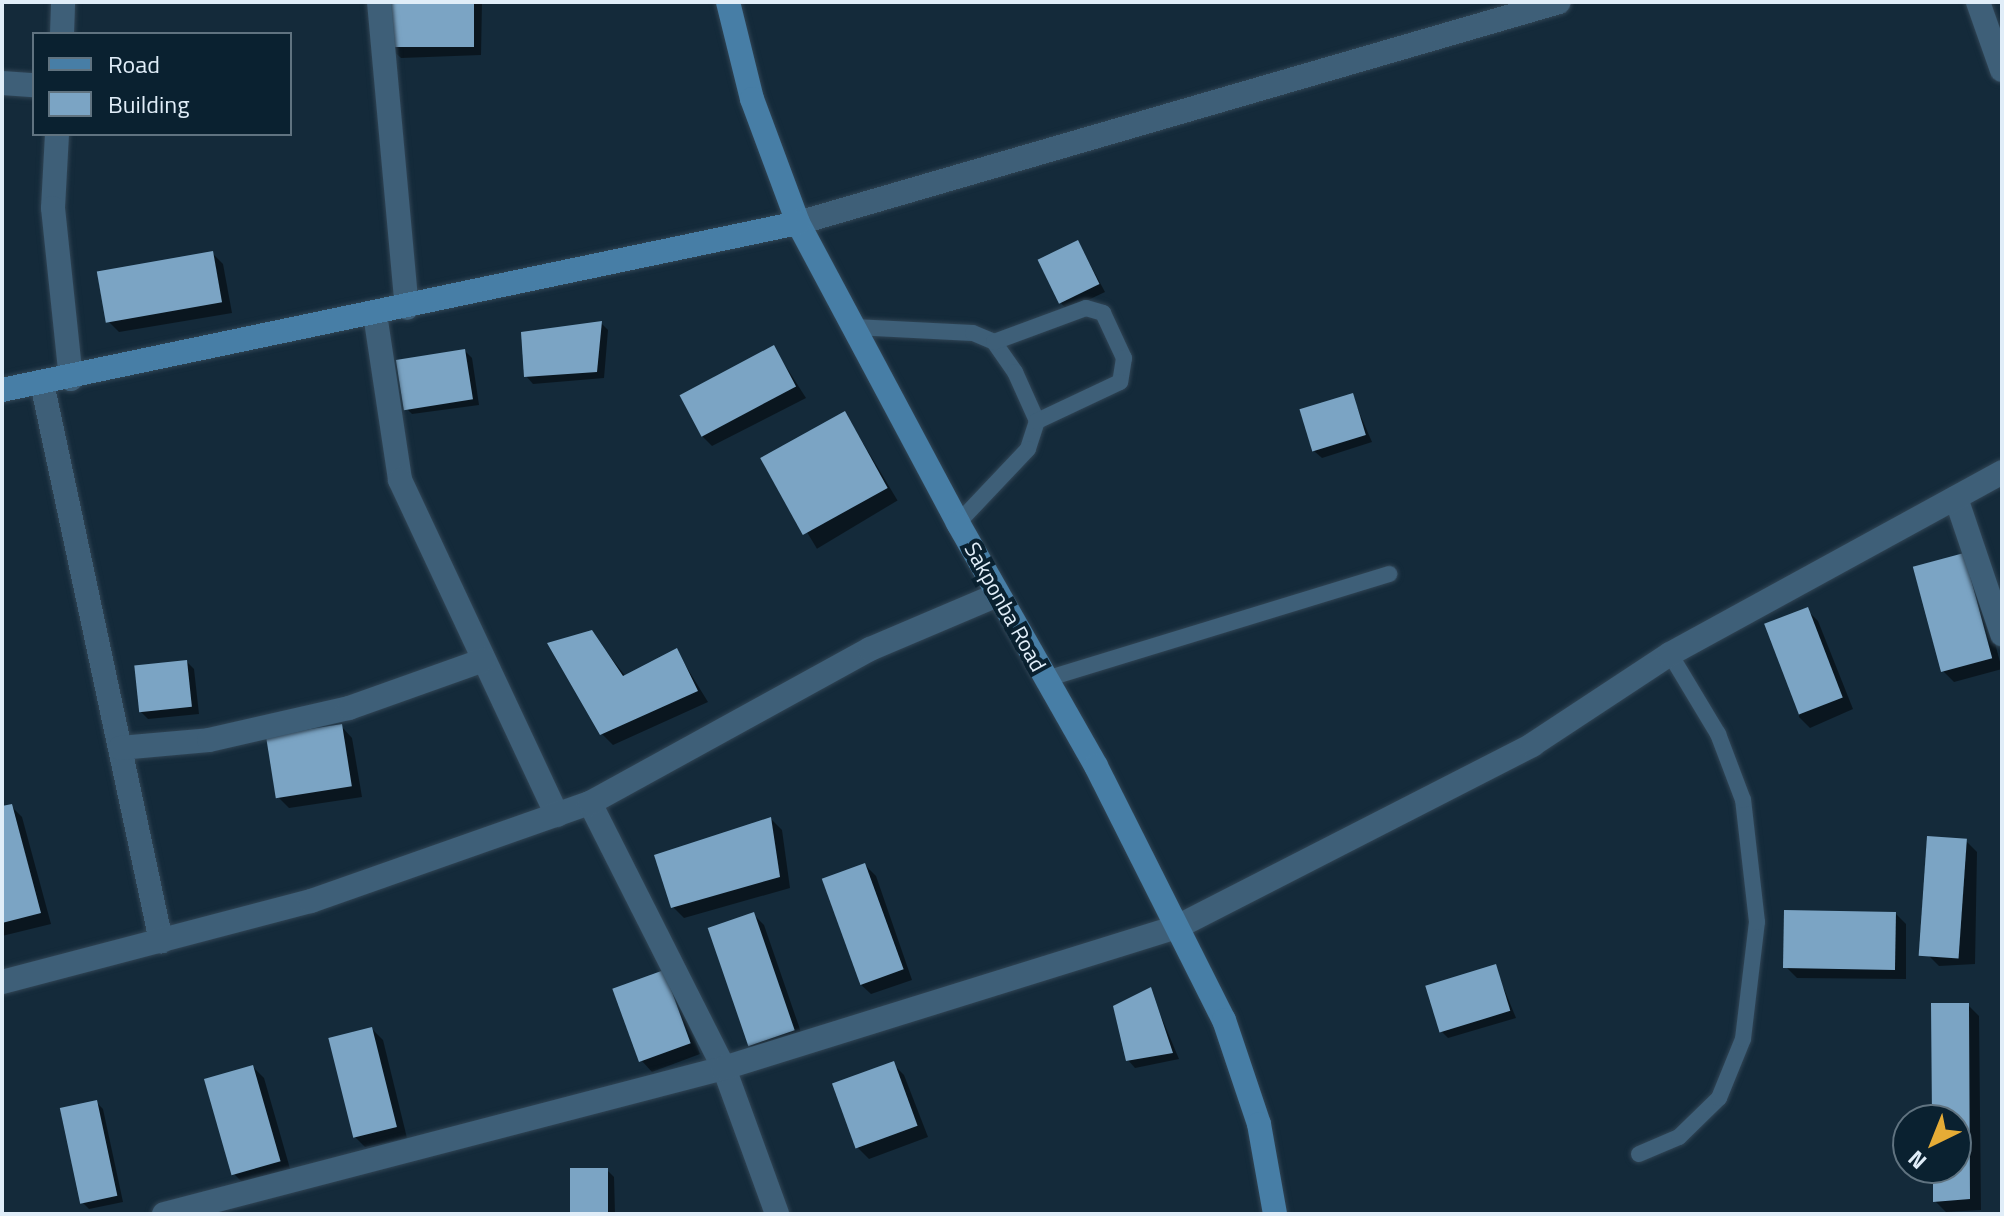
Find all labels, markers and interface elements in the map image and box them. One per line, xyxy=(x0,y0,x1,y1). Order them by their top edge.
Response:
legend xyxy=(32,32,292,136)
text: Road xyxy=(108,46,160,82)
text: Building xyxy=(108,86,190,122)
street label: Sakponba Road xyxy=(959,538,1051,676)
north arrow xyxy=(1892,1104,1972,1184)
text: N xyxy=(1900,1142,1934,1178)

